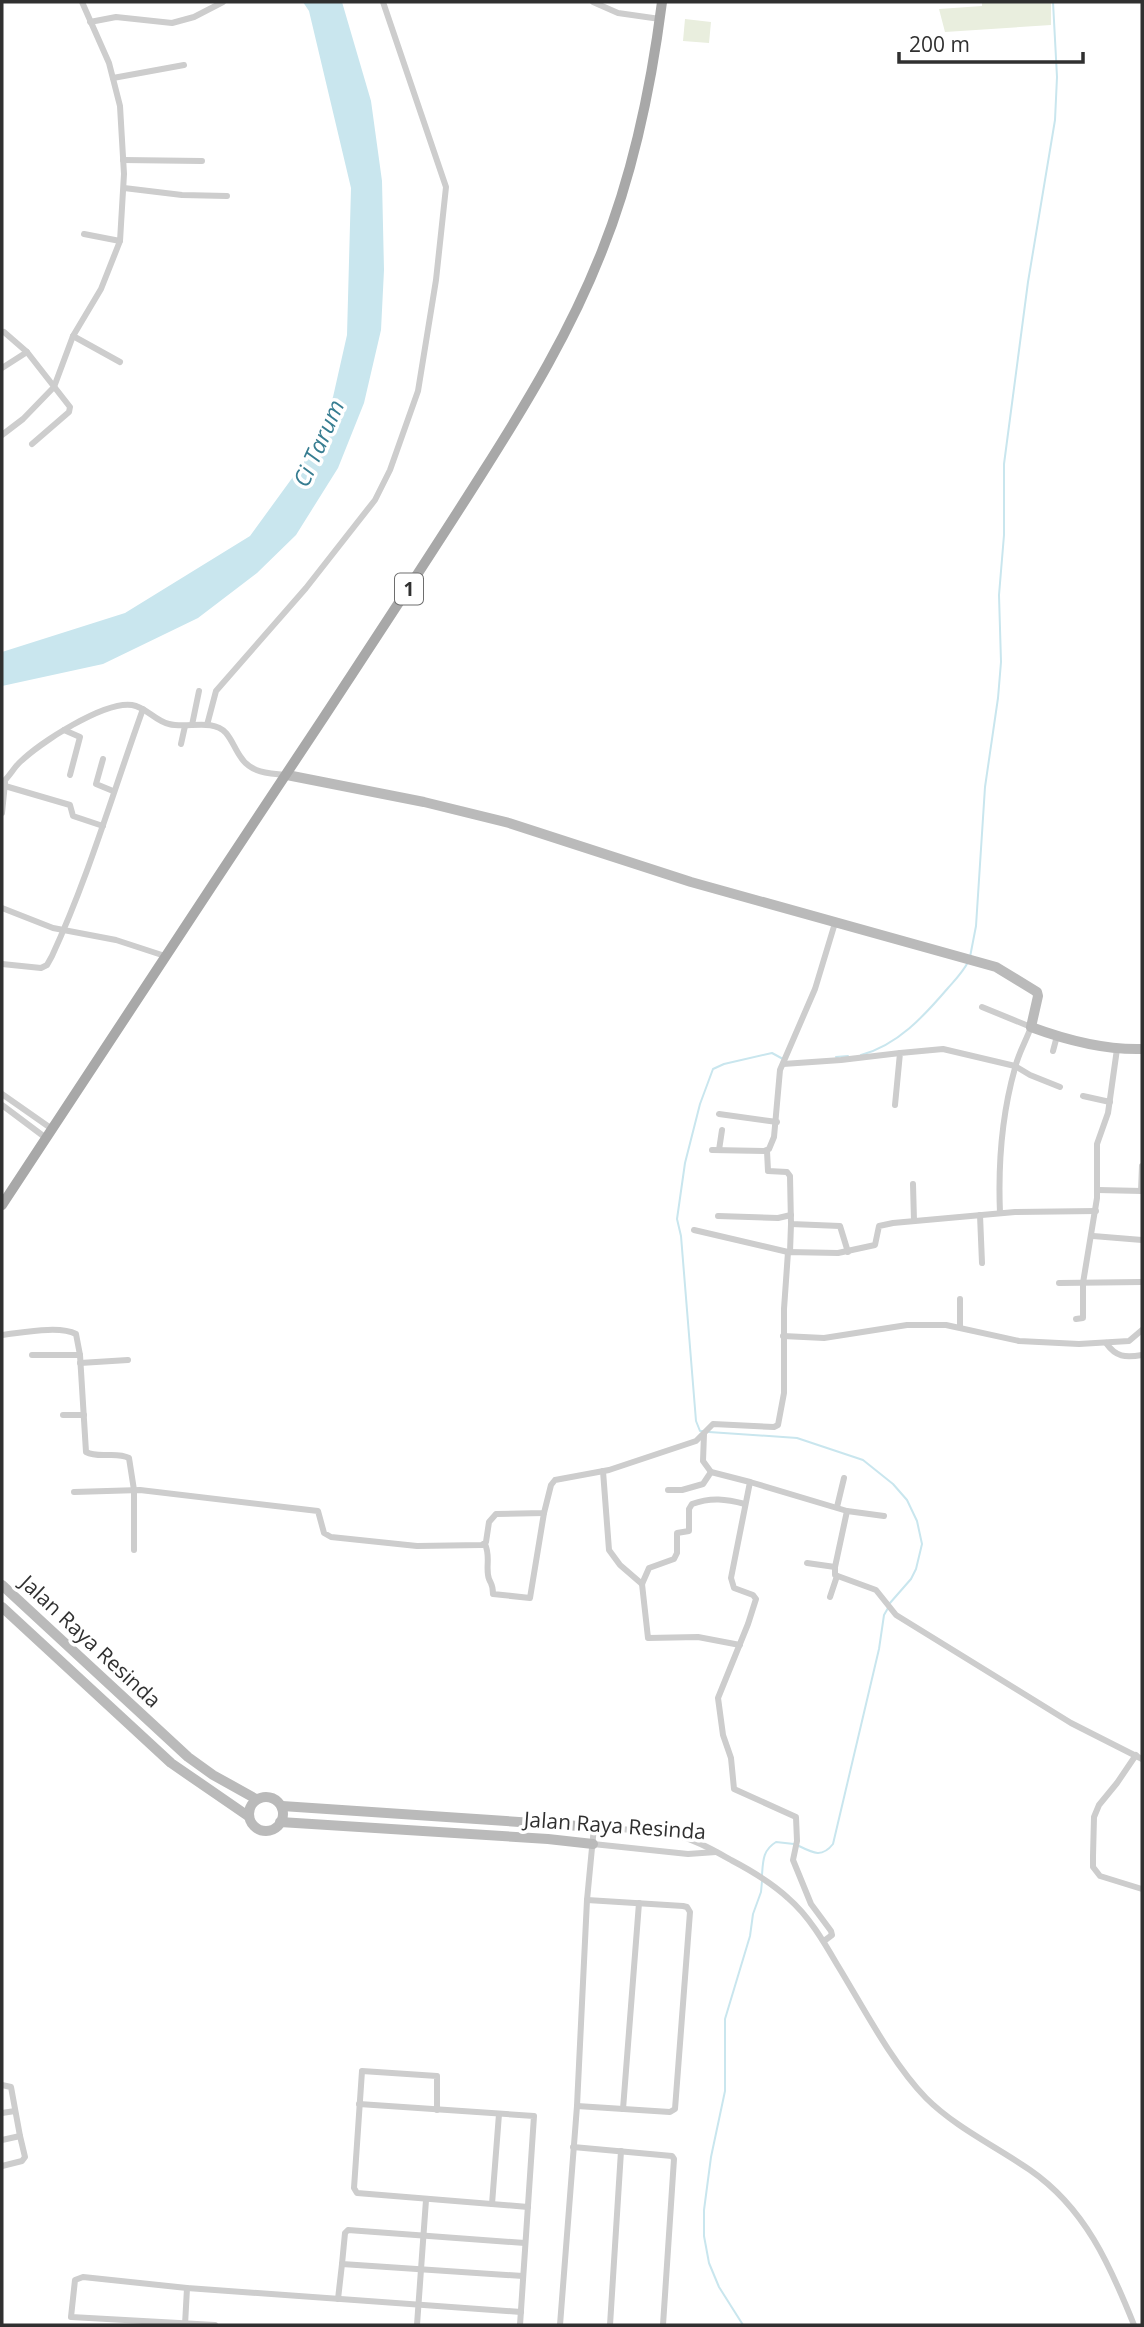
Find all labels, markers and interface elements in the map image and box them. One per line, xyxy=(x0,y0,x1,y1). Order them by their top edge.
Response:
scale bar xyxy=(899,21,1083,65)
text: 200 m xyxy=(909,30,970,58)
water label: Ci Tarum xyxy=(285,394,351,492)
road number: 1 xyxy=(395,574,423,604)
street label: Jalan Raya Resinda xyxy=(13,1567,167,1713)
street label: Jalan Raya Resinda xyxy=(521,1805,707,1845)

